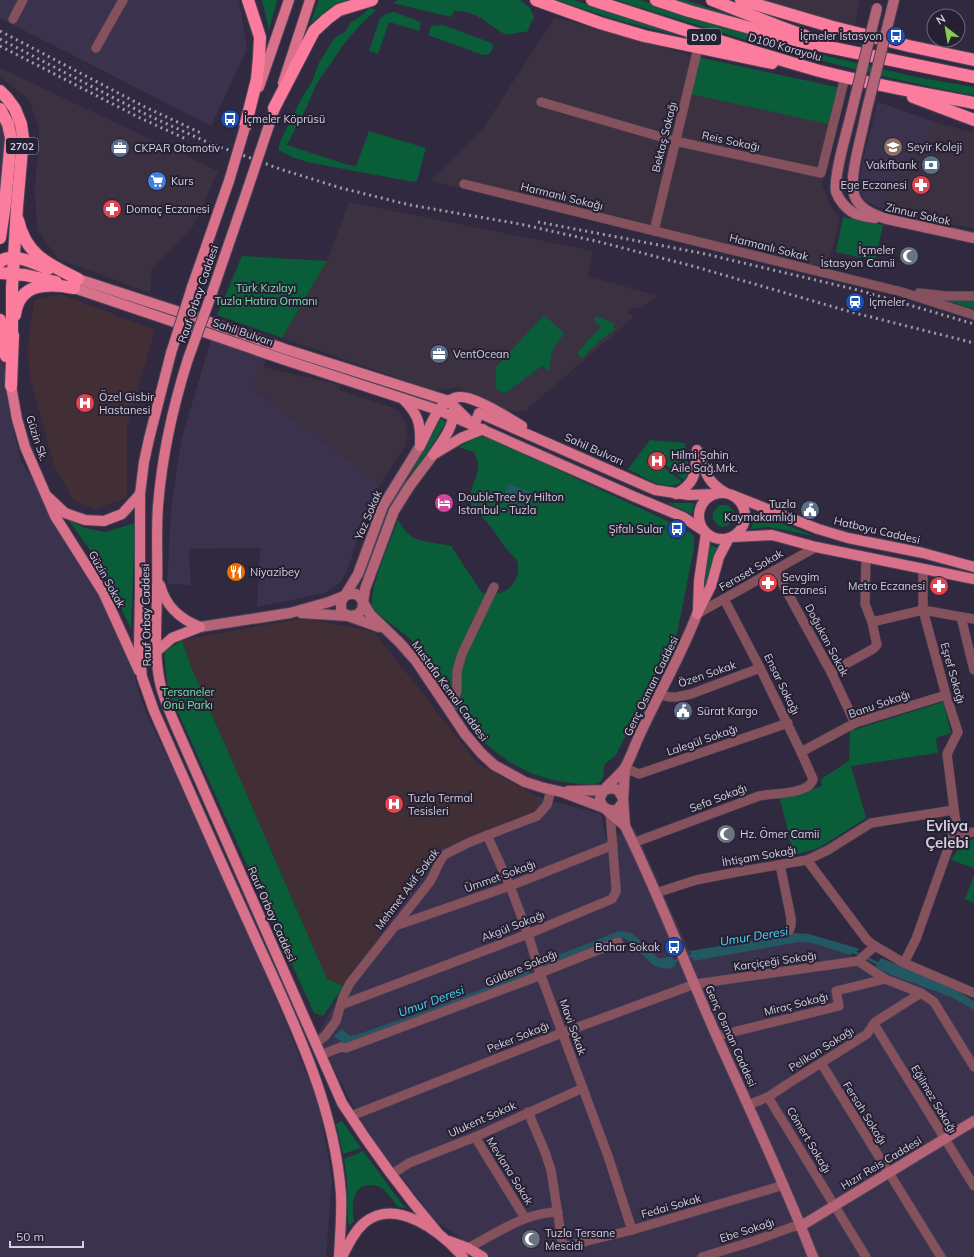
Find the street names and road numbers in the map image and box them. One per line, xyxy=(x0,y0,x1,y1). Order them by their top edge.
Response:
road number: D100 xyxy=(687,29,721,45)
street label: D100 Karayolu xyxy=(747,30,823,64)
street label: Bektaş Sokağı xyxy=(648,100,680,174)
street label: Reis Sokağı xyxy=(701,128,761,154)
road number: 2702 xyxy=(6,138,38,154)
street label: Harmanlı Sokağı xyxy=(519,179,605,213)
street label: Zinnur Sokak xyxy=(884,200,952,228)
street label: Harmanlı Sokak xyxy=(728,230,810,264)
street label: Rauf Orbay Caddesi xyxy=(175,243,221,345)
street label: Sahil Bulvarı xyxy=(211,315,275,349)
street label: Güzin Sk. xyxy=(23,413,51,463)
street label: Sahil Bulvarı xyxy=(562,430,626,468)
street label: Yaz Sokak xyxy=(351,488,385,543)
street label: Hatboyu Caddesi xyxy=(833,513,921,547)
street label: Feraset Sokak xyxy=(716,546,786,594)
street label: Güzin Sokak xyxy=(86,548,129,610)
street label: Rauf Orbay Caddesi xyxy=(138,564,154,666)
street label: Doğukan Sokak xyxy=(802,601,852,679)
street label: Genç Osman Caddesi xyxy=(621,634,681,738)
street label: Mustafa Kemal Caddesi xyxy=(409,638,491,744)
street label: Eşref Sokağı xyxy=(938,641,968,705)
street label: Ensar Sokağı xyxy=(761,651,803,717)
street label: Özen Sokak xyxy=(676,657,738,690)
street label: Banu Sokağı xyxy=(846,687,912,721)
street label: Lalegül Sokağı xyxy=(665,721,739,759)
street label: Sefa Sokağı xyxy=(687,781,749,815)
street label: İhtişam Sokağı xyxy=(721,843,797,869)
street label: Mehmet Akif Sokak xyxy=(372,845,442,932)
street label: Ümmet Sokağı xyxy=(463,857,537,895)
street label: Rauf Orbay Caddesi xyxy=(245,864,299,964)
street label: Akgül Sokağı xyxy=(479,908,547,944)
street label: Güldere Sokağı xyxy=(483,947,559,989)
street label: Karçiçeği Sokağı xyxy=(733,948,817,974)
street label: Genç Osman Caddesi xyxy=(702,983,760,1089)
street label: Miraç Sokağı xyxy=(763,989,829,1019)
street label: Mavi Sokak xyxy=(556,997,590,1057)
street label: Peker Sokağı xyxy=(485,1018,551,1056)
street label: Pelikan Sokağı xyxy=(786,1023,856,1075)
street label: Eğilmez Sokağı xyxy=(908,1062,960,1136)
street label: Fersah Sokağı xyxy=(840,1079,890,1147)
street label: Ulukent Sokak xyxy=(446,1098,518,1140)
street label: Cömert Sokağı xyxy=(784,1104,834,1176)
street label: Hızır Reis Caddesi xyxy=(838,1133,924,1193)
street label: Mevlana Sokak xyxy=(484,1134,537,1208)
street label: Fedai Sokak xyxy=(639,1191,703,1221)
street label: Ebe Sokağı xyxy=(718,1215,776,1245)

